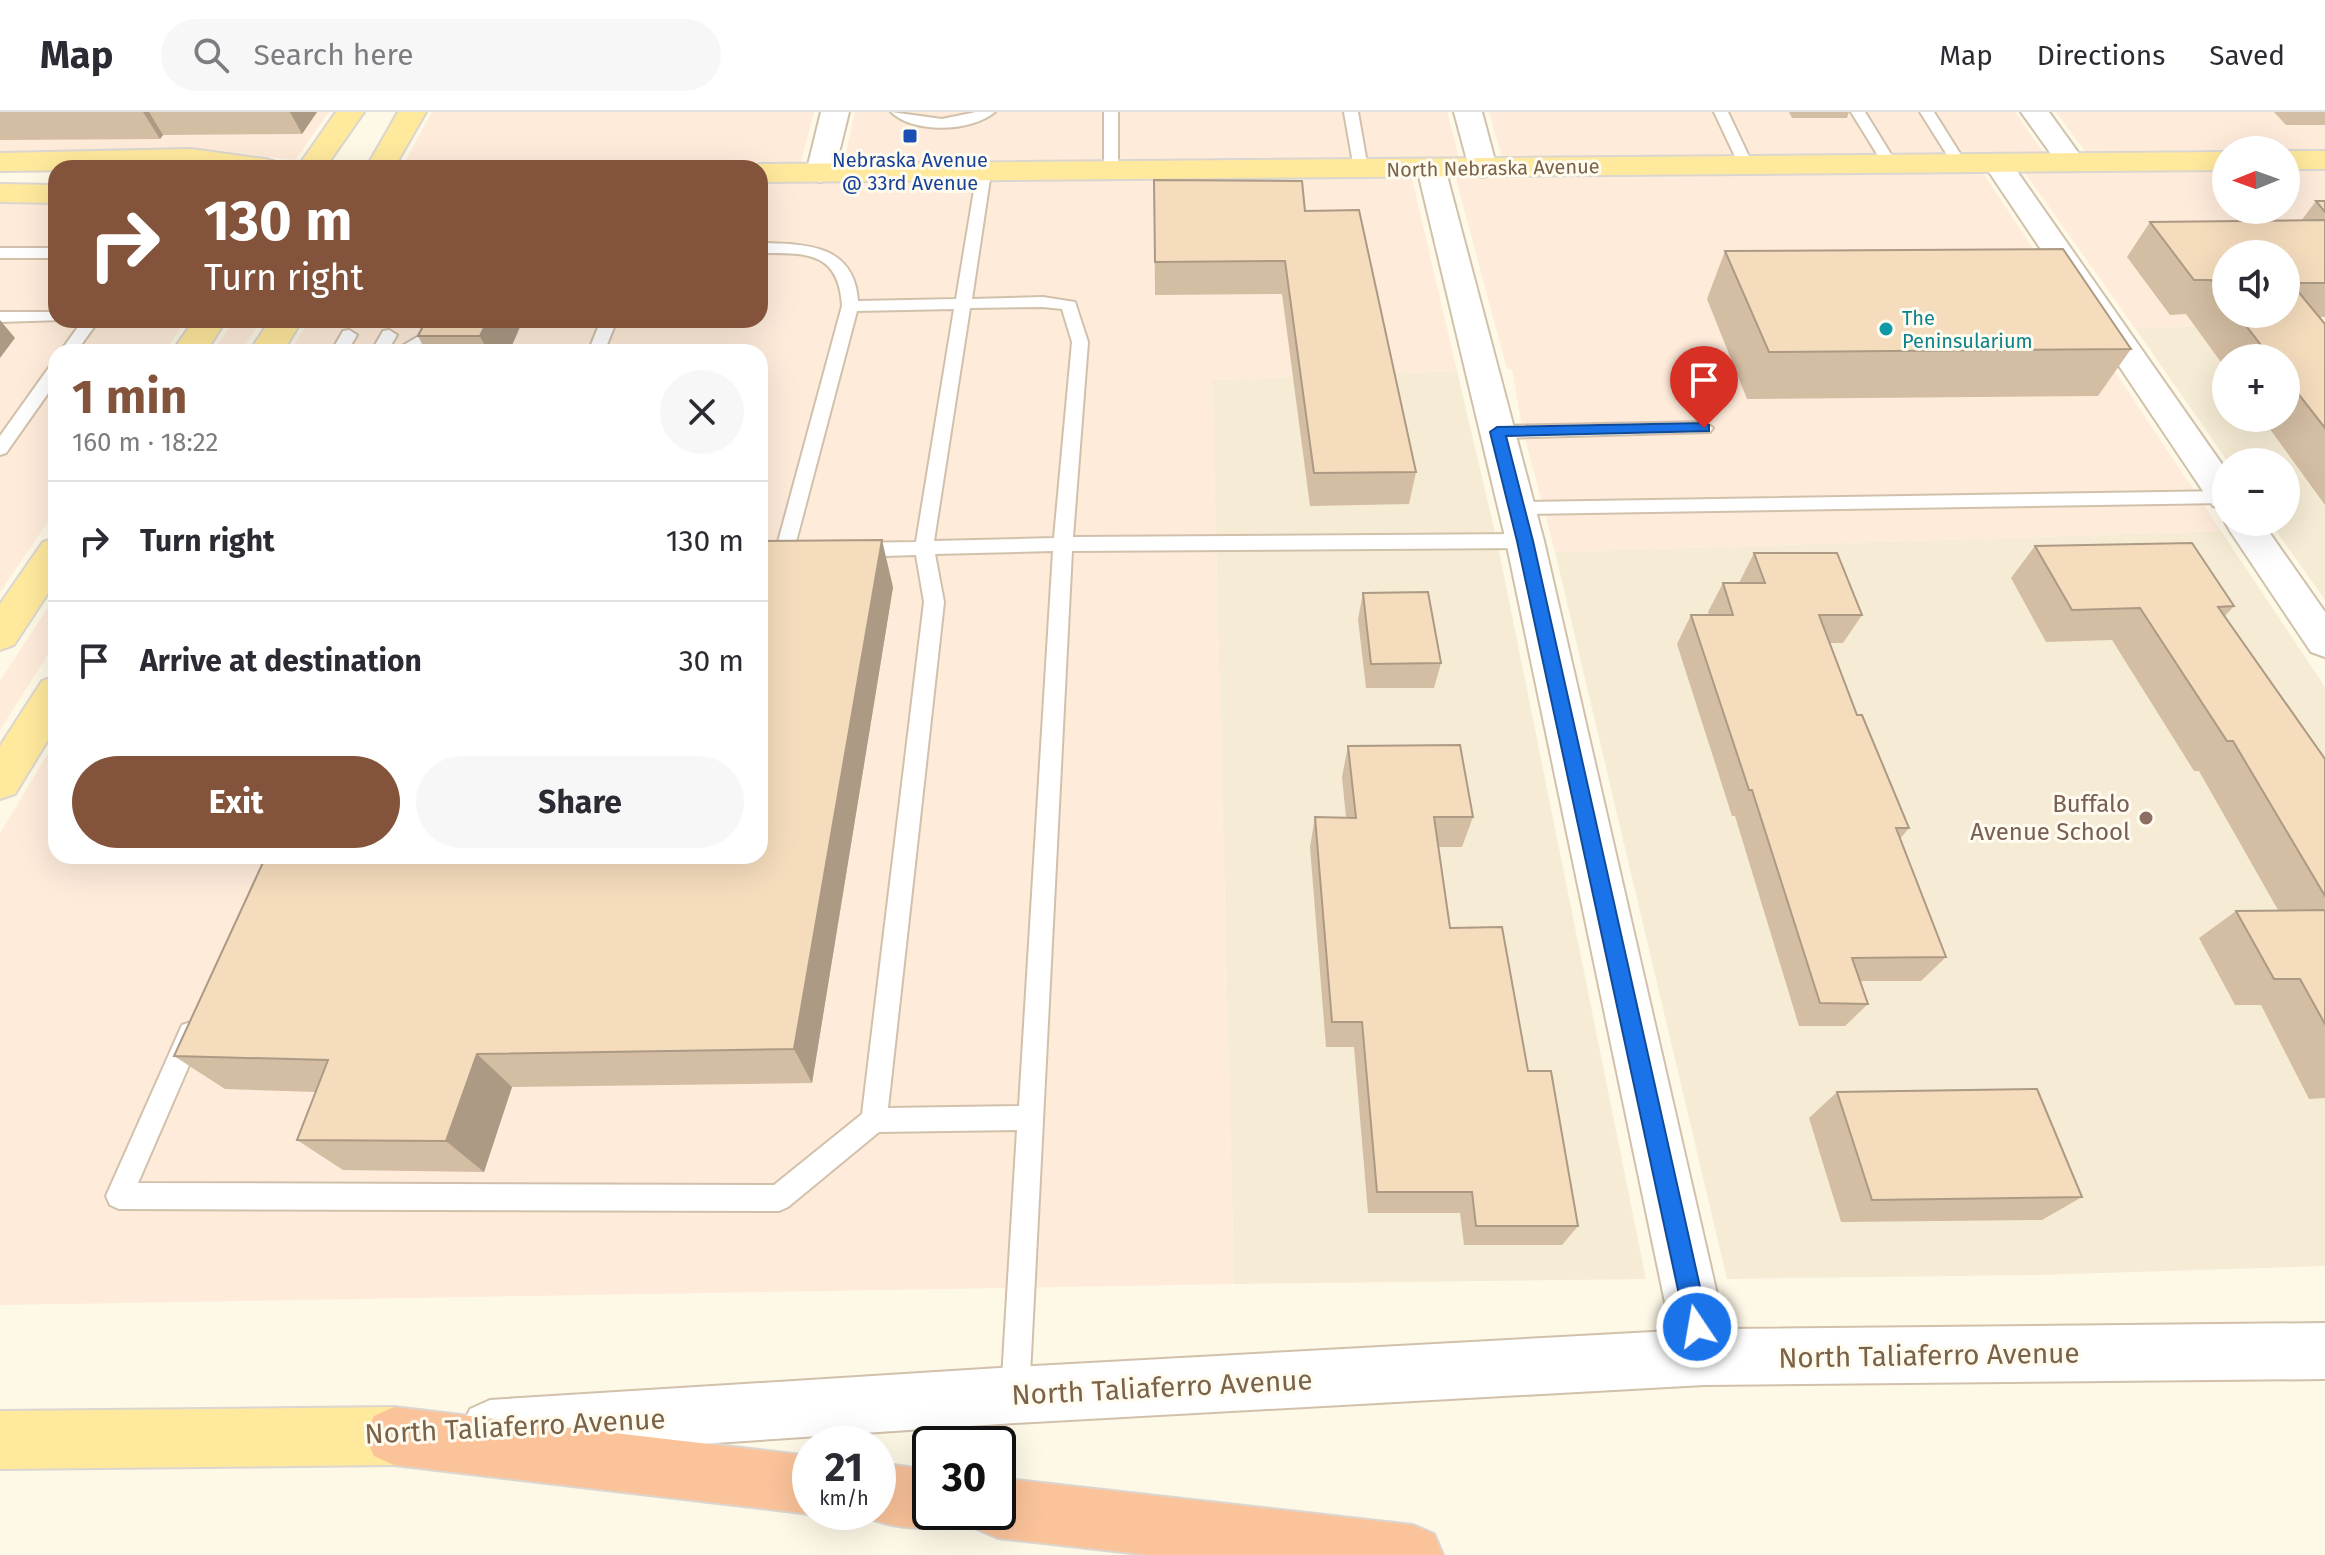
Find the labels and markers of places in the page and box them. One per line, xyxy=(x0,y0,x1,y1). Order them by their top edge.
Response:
marker: Nebraska Avenue @ 33rd Avenue xyxy=(901,127,919,145)
place label: Nebraska Avenue @ 33rd Avenue xyxy=(832,148,988,195)
place label: The Peninsularium xyxy=(1902,306,2033,353)
marker: The Peninsularium xyxy=(1877,320,1895,338)
pin xyxy=(1670,346,1738,428)
place label: Buffalo Avenue School xyxy=(1970,790,2130,846)
marker: Buffalo Avenue School xyxy=(2137,809,2155,827)

